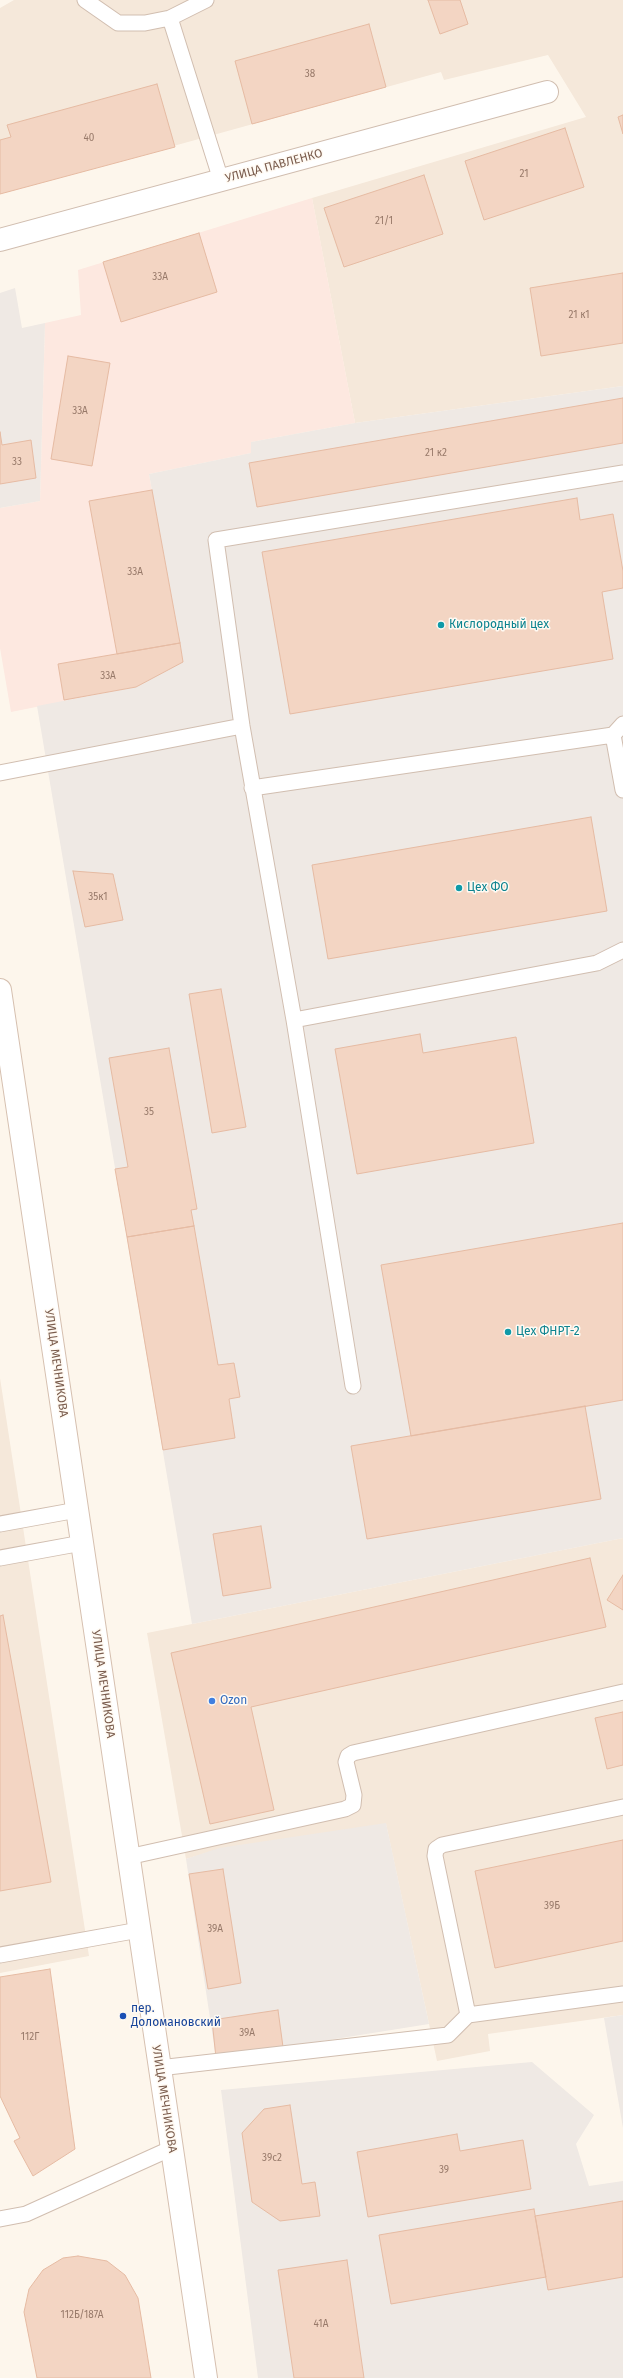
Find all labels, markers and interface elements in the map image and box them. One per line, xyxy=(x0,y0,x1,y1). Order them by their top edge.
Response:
house number: 38 xyxy=(305,68,315,80)
house number: 40 xyxy=(84,132,94,144)
street label: УЛИЦА ПАВЛЕНКО xyxy=(224,146,324,186)
house number: 21 xyxy=(519,168,529,180)
house number: 21/1 xyxy=(375,215,393,227)
house number: 33А xyxy=(152,271,168,283)
house number: 21 к1 xyxy=(568,309,590,321)
house number: 33А xyxy=(72,405,88,417)
house number: 21 к2 xyxy=(425,447,447,459)
house number: 33 xyxy=(12,456,22,468)
house number: 33А xyxy=(127,566,143,578)
place label: Кислородный цех xyxy=(449,618,549,632)
marker: Кислородный цех xyxy=(436,620,446,630)
house number: 33А xyxy=(100,670,116,682)
place label: Цех ФО xyxy=(467,881,509,895)
marker: Цех ФО xyxy=(454,883,464,893)
house number: 35к1 xyxy=(88,891,108,903)
house number: 35 xyxy=(144,1106,154,1118)
street label: УЛИЦА МЕЧНИКОВА xyxy=(41,1308,71,1418)
place label: Цех ФНРТ-2 xyxy=(516,1325,580,1339)
marker: Цех ФНРТ-2 xyxy=(503,1327,513,1337)
street label: УЛИЦА МЕЧНИКОВА xyxy=(88,1629,118,1739)
place label: Ozon xyxy=(220,1694,247,1708)
marker: Ozon xyxy=(207,1696,217,1706)
house number: 39Б xyxy=(544,1900,560,1912)
house number: 39А xyxy=(207,1923,223,1935)
place label: пер. Доломановский xyxy=(131,2002,221,2030)
marker: пер. Доломановский xyxy=(118,2011,128,2021)
house number: 39А xyxy=(239,2027,255,2039)
house number: 112Г xyxy=(21,2031,39,2043)
street label: УЛИЦА МЕЧНИКОВА xyxy=(148,2044,180,2154)
house number: 39с2 xyxy=(262,2152,282,2164)
house number: 39 xyxy=(439,2164,449,2176)
house number: 112Б/187А xyxy=(60,2309,104,2321)
house number: 41А xyxy=(314,2318,328,2330)

